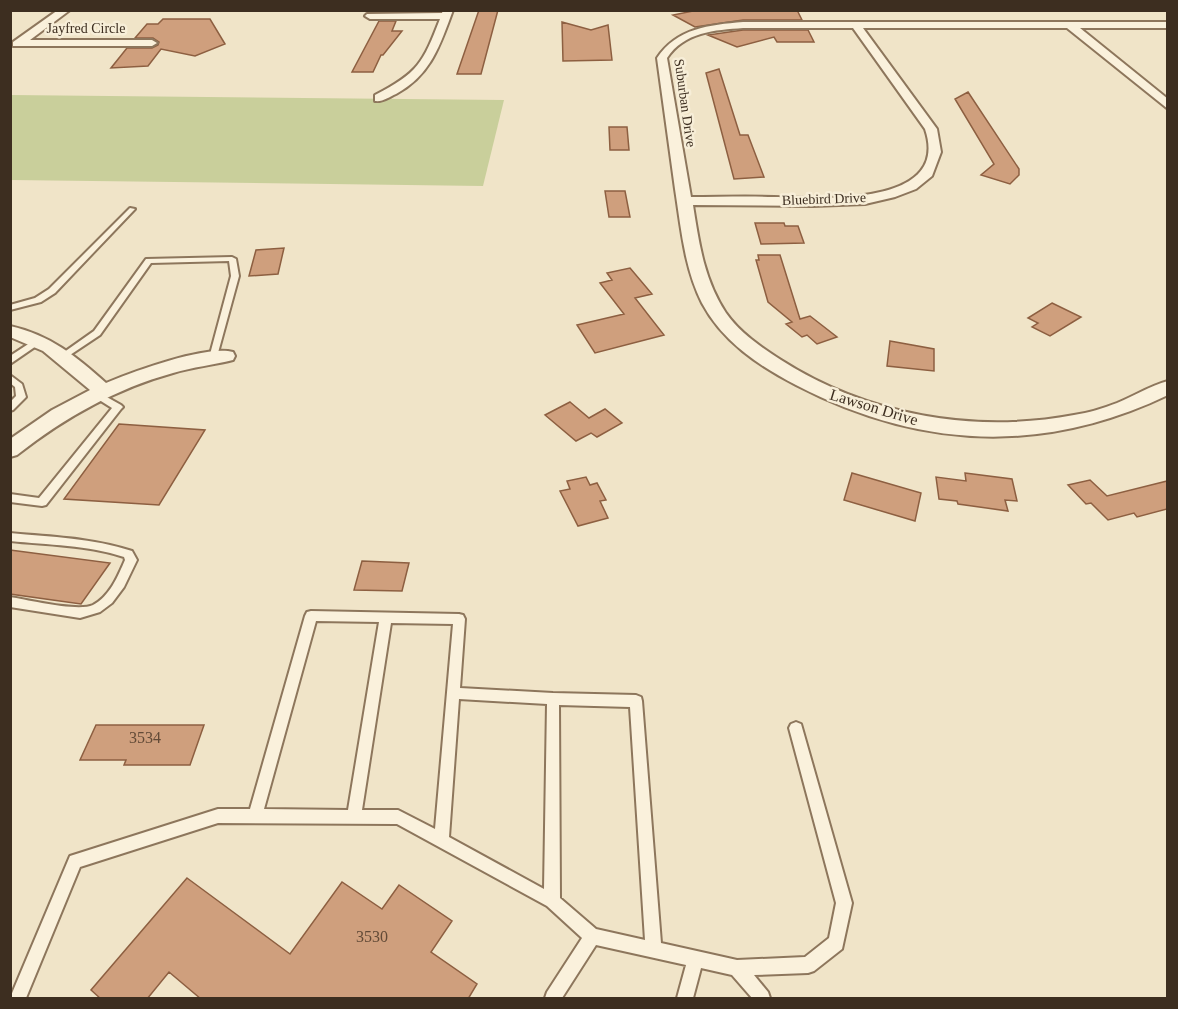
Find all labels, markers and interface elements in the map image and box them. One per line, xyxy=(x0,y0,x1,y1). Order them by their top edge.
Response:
street label: Jayfred Circle xyxy=(47,21,125,36)
street label: Suburban Drive xyxy=(671,58,699,148)
street label: Bluebird Drive xyxy=(782,190,866,208)
street label: Lawson Drive xyxy=(828,386,920,428)
house number: 3534 xyxy=(129,729,161,746)
house number: 3530 xyxy=(356,928,388,945)

